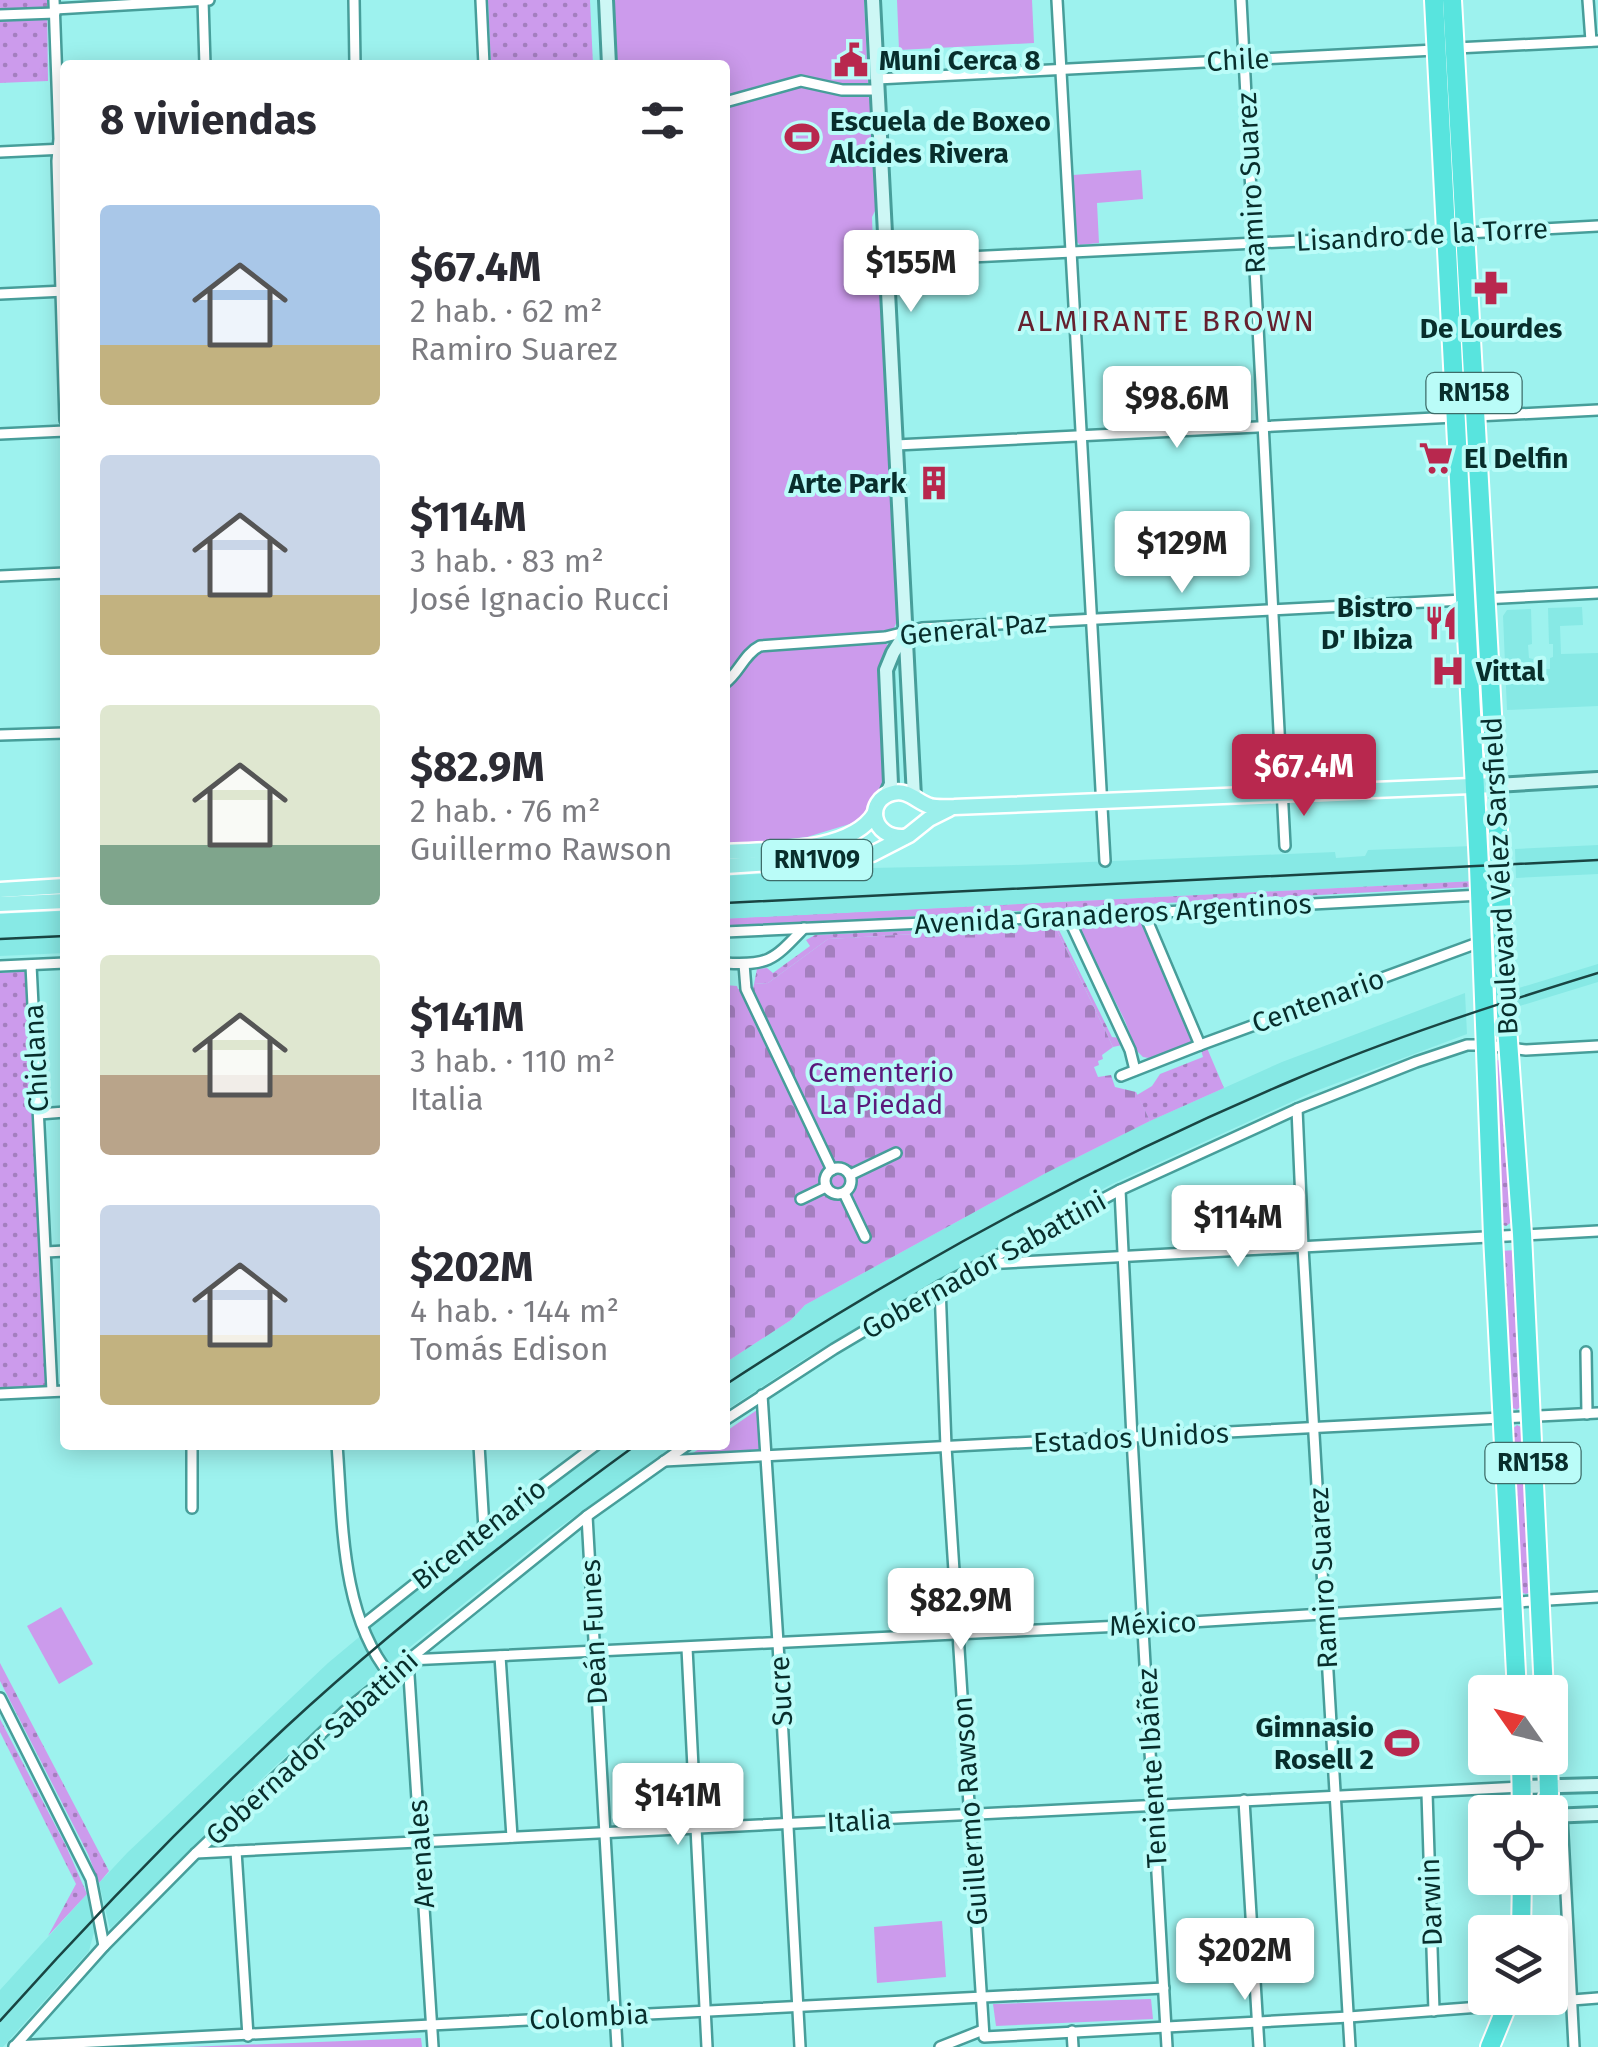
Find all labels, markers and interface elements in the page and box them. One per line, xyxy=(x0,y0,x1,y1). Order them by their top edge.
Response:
public building icon: Muni Cerca 8 xyxy=(832,41,870,79)
street label: Chile xyxy=(1206,42,1270,78)
place label: Muni Cerca 8 xyxy=(879,44,1040,77)
street label: Ramiro Suarez xyxy=(1230,91,1272,275)
icon: filters xyxy=(635,93,690,148)
text: 8 viviendas xyxy=(100,95,317,145)
place label: Escuela de Boxeo Alcides Rivera xyxy=(829,105,1051,170)
sports icon: Escuela de Boxeo Alcides Rivera xyxy=(783,118,821,156)
street label: Lisandro de la Torre xyxy=(1295,212,1549,258)
pin: $155M xyxy=(841,230,981,315)
text: $67.4M xyxy=(410,242,541,292)
text: $155M xyxy=(866,243,956,281)
icon: home xyxy=(180,245,300,365)
pharmacy icon: De Lourdes xyxy=(1472,269,1510,307)
text: 2 hab. · 62 m² xyxy=(410,292,603,330)
district label: ALMIRANTE BROWN xyxy=(1017,303,1317,339)
place label: De Lourdes xyxy=(1420,312,1562,345)
text: Ramiro Suarez xyxy=(410,330,618,368)
pin: $98.6M xyxy=(1096,366,1258,451)
road number: RN158 xyxy=(1426,373,1522,413)
text: $98.6M xyxy=(1125,379,1229,417)
supermarket icon: El Delfin xyxy=(1417,439,1455,477)
place label: El Delfin xyxy=(1464,442,1568,475)
building icon: Arte Park xyxy=(915,464,953,502)
place label: Arte Park xyxy=(787,467,907,500)
text: $114M xyxy=(410,492,527,542)
icon: home xyxy=(180,495,300,615)
pin: $129M xyxy=(1112,511,1252,596)
text: $129M xyxy=(1137,524,1227,562)
text: 3 hab. · 83 m² xyxy=(410,542,604,580)
text: José Ignacio Rucci xyxy=(410,580,670,618)
place label: Bistro D' Ibiza xyxy=(1321,591,1413,656)
restaurant icon: Bistro D' Ibiza xyxy=(1422,604,1460,642)
street label: General Paz xyxy=(898,606,1048,652)
hospital icon: Vittal xyxy=(1429,652,1467,690)
place label: Vittal xyxy=(1475,655,1545,688)
street label: Boulevard Vélez Sarsfield xyxy=(1475,716,1525,1036)
pin: $67.4M xyxy=(1223,734,1385,819)
text: $82.9M xyxy=(410,742,544,792)
icon: home xyxy=(180,745,300,865)
text: $67.4M xyxy=(1254,747,1354,785)
text: 2 hab. · 76 m² xyxy=(410,792,601,830)
text: Guillermo Rawson xyxy=(410,830,672,868)
road number: RN1V09 xyxy=(762,840,872,880)
street label: Avenida Granaderos Argentinos xyxy=(913,887,1313,941)
street label: Centenario xyxy=(1247,962,1389,1040)
text: $141M xyxy=(410,992,524,1042)
icon: home xyxy=(180,995,300,1115)
street label: Chiclana xyxy=(17,1003,55,1113)
text: 3 hab. · 110 m² xyxy=(410,1042,615,1080)
park label: Cementerio La Piedad xyxy=(808,1056,954,1121)
text: Italia xyxy=(410,1080,484,1118)
street label: Gobernador Sabattini xyxy=(856,1184,1112,1346)
pin: $114M xyxy=(1168,1185,1308,1270)
text: $114M xyxy=(1194,1198,1282,1236)
text: $202M xyxy=(410,1242,533,1292)
icon: home xyxy=(180,1245,300,1365)
text: 4 hab. · 144 m² xyxy=(410,1292,619,1330)
text: Tomás Edison xyxy=(410,1330,608,1368)
street label: Estados Unidos xyxy=(1032,1416,1230,1460)
road number: RN158 xyxy=(1486,1443,1580,1483)
street label: Bicentenario xyxy=(405,1471,553,1597)
street label: Ramiro Suarez xyxy=(1302,1486,1344,1670)
street label: Deán Funes xyxy=(574,1558,614,1706)
pin: $82.9M xyxy=(880,1568,1042,1653)
text: $82.9M xyxy=(910,1581,1012,1619)
street label: México xyxy=(1108,1605,1198,1643)
street label: Gobernador Sabattini xyxy=(199,1644,425,1852)
street label: Sucre xyxy=(763,1655,799,1727)
street label: Teniente Ibáñez xyxy=(1130,1667,1174,1869)
north arrow xyxy=(1468,1675,1568,1775)
map controls xyxy=(1468,1675,1568,2015)
street label: Guillermo Rawson xyxy=(946,1695,994,1927)
place label: Gimnasio Rosell 2 xyxy=(1255,1711,1374,1776)
sports icon: Gimnasio Rosell 2 xyxy=(1383,1724,1421,1762)
pin: $141M xyxy=(608,1763,748,1848)
text: $141M xyxy=(634,1776,722,1814)
button: locate xyxy=(1468,1795,1568,1895)
street label: Arenales xyxy=(401,1798,441,1910)
street label: Italia xyxy=(826,1803,892,1839)
street label: Darwin xyxy=(1413,1857,1449,1947)
button: layers xyxy=(1468,1915,1568,2015)
pin: $202M xyxy=(1175,1918,1315,2003)
text: $202M xyxy=(1198,1931,1292,1969)
street label: Colombia xyxy=(528,1997,650,2037)

